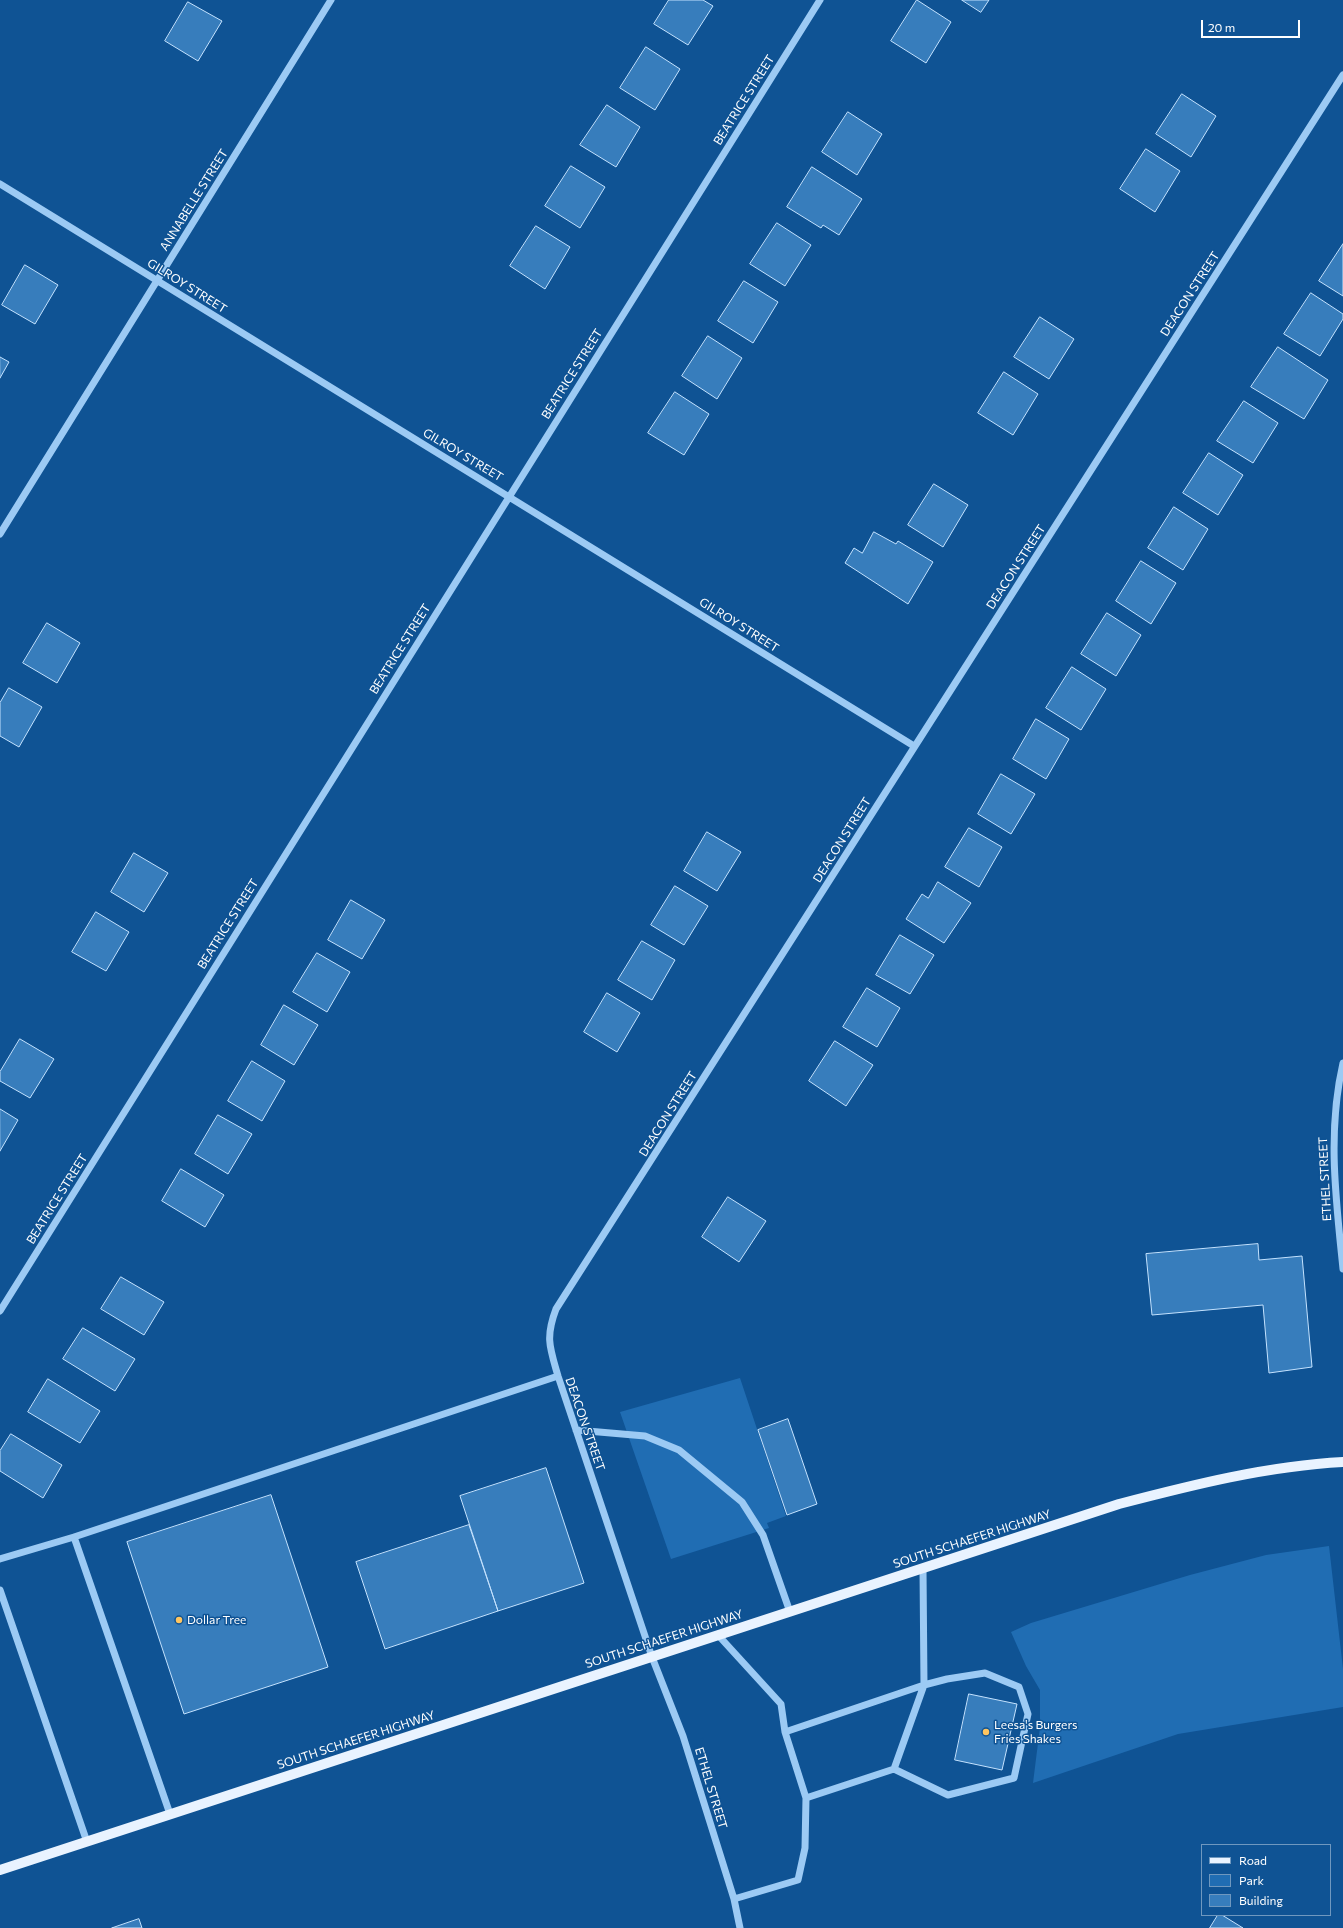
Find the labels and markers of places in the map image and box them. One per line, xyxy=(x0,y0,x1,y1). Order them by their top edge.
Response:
place label: Dollar Tree xyxy=(187,1613,246,1627)
marker: Dollar Tree xyxy=(174,1615,184,1625)
place label: Leesa's Burgers Fries Shakes xyxy=(994,1718,1077,1746)
marker: Leesa's Burgers Fries Shakes xyxy=(981,1727,991,1737)

